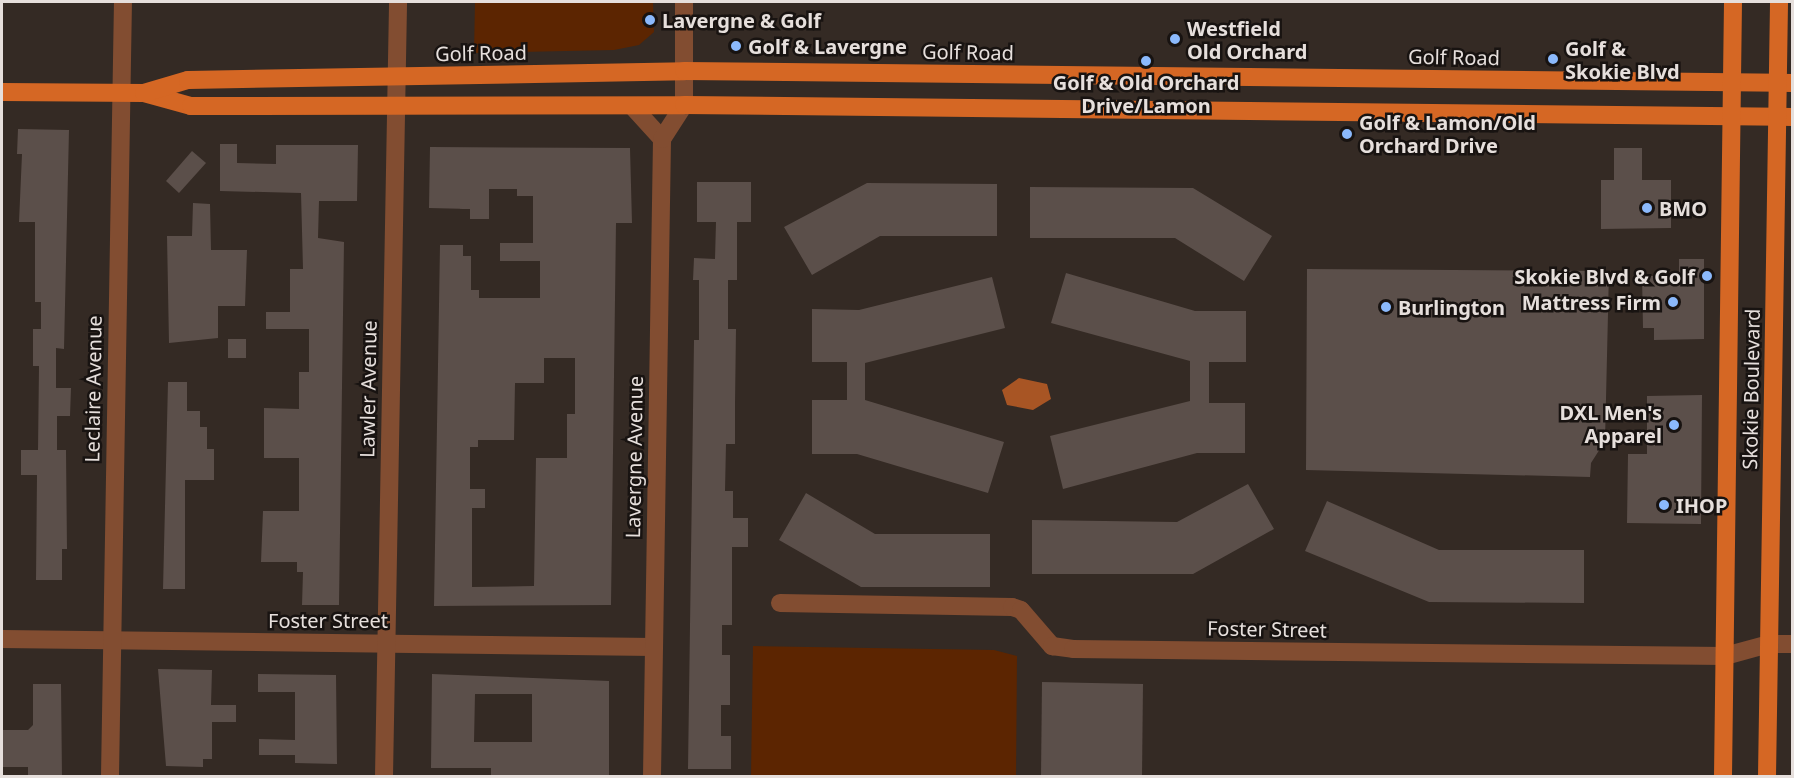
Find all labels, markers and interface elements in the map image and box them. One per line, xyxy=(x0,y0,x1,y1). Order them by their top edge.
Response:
place label: Lavergne & Golf xyxy=(662,8,821,32)
marker: Lavergne & Golf xyxy=(643,13,657,27)
place label: Westfield Old Orchard xyxy=(1187,16,1307,63)
marker: Westfield Old Orchard xyxy=(1168,32,1182,46)
place label: Golf & Lavergne xyxy=(748,34,907,58)
place label: Golf & Skokie Blvd xyxy=(1565,36,1680,83)
marker: Golf & Lavergne xyxy=(729,39,743,53)
street label: Golf Road xyxy=(922,39,1014,65)
street label: Golf Road xyxy=(435,40,527,66)
street label: Golf Road xyxy=(1408,44,1500,70)
marker: Golf & Skokie Blvd xyxy=(1546,52,1560,66)
marker: Golf & Old Orchard Drive/Lamon xyxy=(1139,54,1153,68)
place label: Golf & Old Orchard Drive/Lamon xyxy=(1053,70,1239,117)
place label: Golf & Lamon/Old Orchard Drive xyxy=(1359,110,1536,157)
marker: Golf & Lamon/Old Orchard Drive xyxy=(1340,127,1354,141)
place label: BMO xyxy=(1659,196,1707,220)
marker: BMO xyxy=(1640,201,1654,215)
place label: Skokie Blvd & Golf xyxy=(1514,264,1695,288)
marker: Skokie Blvd & Golf xyxy=(1700,269,1714,283)
place label: Mattress Firm xyxy=(1522,290,1661,314)
place label: Burlington xyxy=(1398,295,1505,319)
marker: Mattress Firm xyxy=(1666,295,1680,309)
marker: Burlington xyxy=(1379,300,1393,314)
street label: Skokie Boulevard xyxy=(1738,308,1764,470)
street label: Leclaire Avenue xyxy=(80,315,106,463)
street label: Lawler Avenue xyxy=(355,320,381,458)
street label: Lavergne Avenue xyxy=(621,376,647,538)
place label: DXL Men's Apparel xyxy=(1560,401,1662,448)
marker: DXL Men's Apparel xyxy=(1667,418,1681,432)
place label: IHOP xyxy=(1676,493,1727,517)
marker: IHOP xyxy=(1657,498,1671,512)
street label: Foster Street xyxy=(268,608,388,632)
street label: Foster Street xyxy=(1207,616,1327,642)

